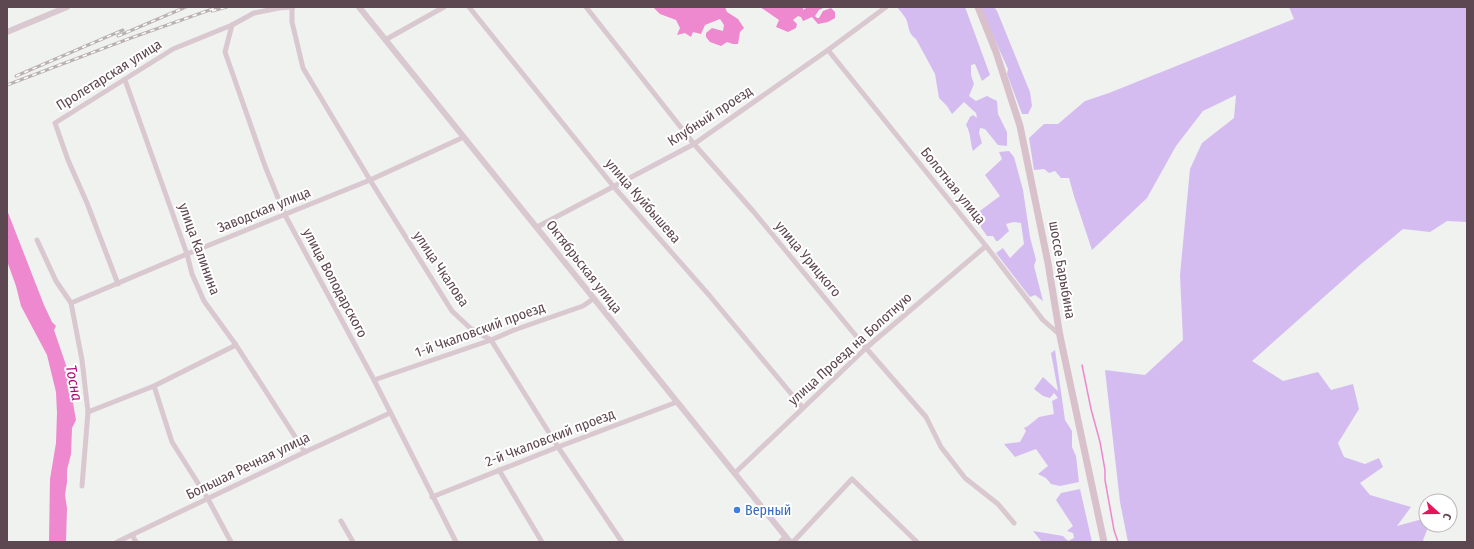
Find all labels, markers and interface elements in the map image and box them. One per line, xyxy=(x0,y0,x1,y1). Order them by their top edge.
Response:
street label: Пролетарская улица xyxy=(53,36,165,114)
street label: Клубный проезд xyxy=(664,82,756,150)
street label: Болотная улица xyxy=(917,144,989,228)
street label: улица Куйбышева xyxy=(602,155,685,247)
street label: Заводская улица xyxy=(215,183,313,236)
street label: улица Калинина xyxy=(174,201,224,297)
street label: Октябрьская улица xyxy=(542,217,626,317)
street label: улица Урицкого xyxy=(771,218,845,300)
street label: шоссе Барыбина xyxy=(1045,220,1079,320)
street label: улица Володарского xyxy=(299,225,371,341)
street label: улица Чкалова xyxy=(409,228,473,310)
street label: улица Проезд на Болотную xyxy=(785,289,915,409)
street label: 1-й Чкаловский проезд xyxy=(413,299,547,361)
water label: Тосна xyxy=(62,364,86,403)
street label: 2-й Чкаловский проезд xyxy=(483,405,617,471)
street label: Большая Речная улица xyxy=(183,429,313,503)
north arrow xyxy=(1418,493,1458,533)
place label: Верный xyxy=(745,502,791,519)
marker: Верный xyxy=(732,505,742,515)
text: С xyxy=(1440,511,1454,522)

